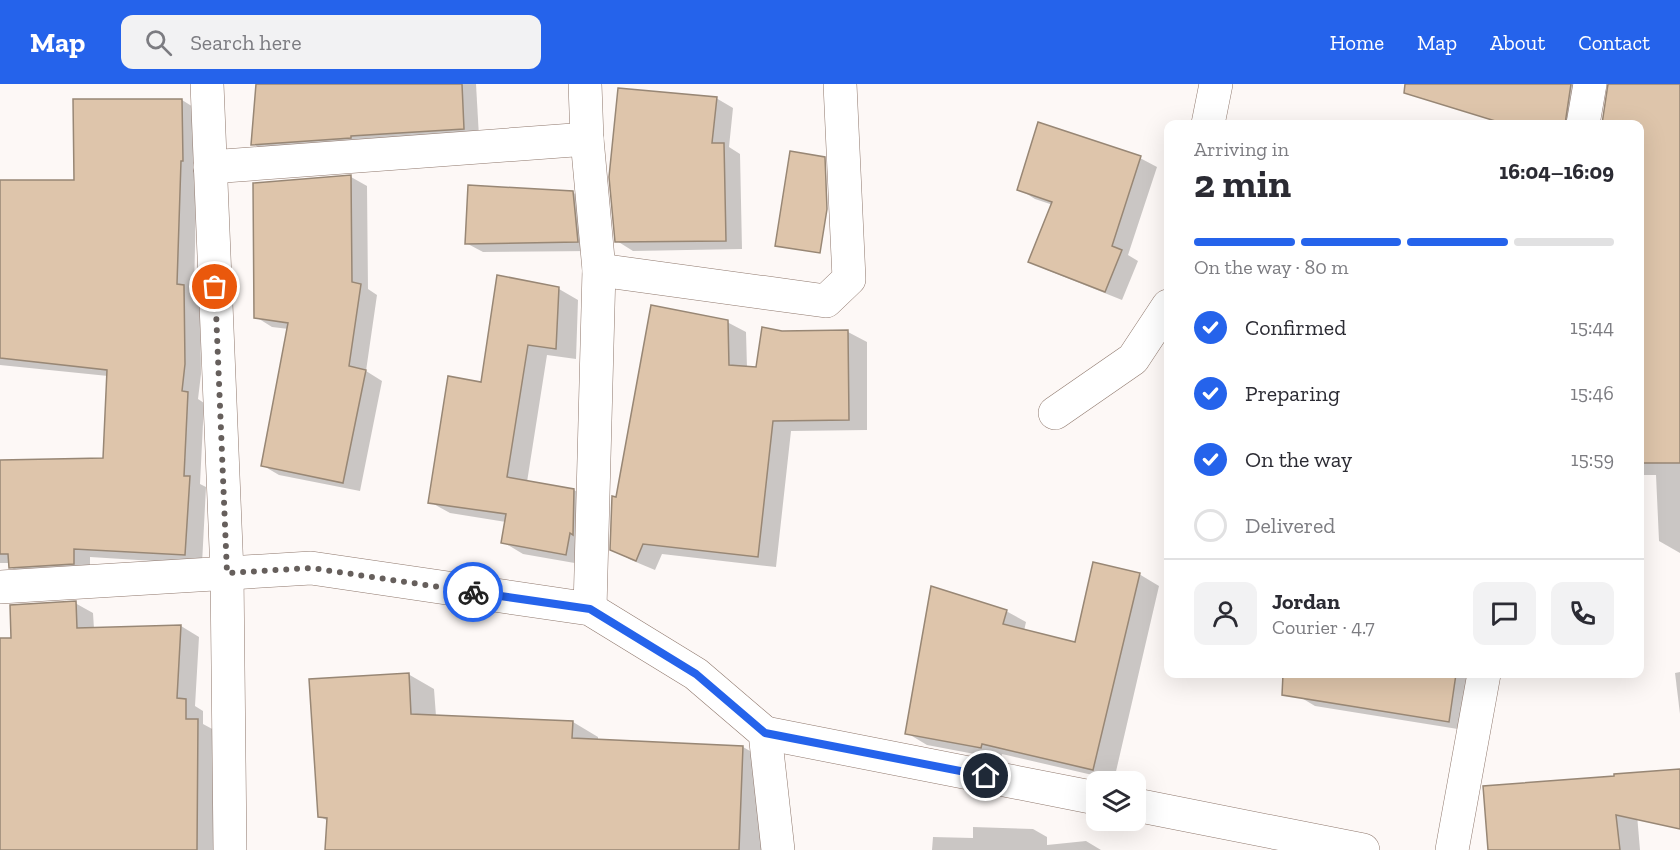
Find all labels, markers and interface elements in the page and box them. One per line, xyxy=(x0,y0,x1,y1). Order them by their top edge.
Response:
search box xyxy=(121,15,541,69)
text: Map xyxy=(30,26,85,59)
icon: search xyxy=(142,26,175,59)
text: Search here xyxy=(190,29,302,56)
text: Home xyxy=(1330,30,1384,55)
text: Map xyxy=(1417,30,1457,55)
text: About xyxy=(1490,30,1545,55)
text: Contact xyxy=(1578,30,1650,55)
text: Arriving in xyxy=(1194,137,1289,161)
text: 16:04–16:09 xyxy=(1499,158,1614,185)
text: 2 min xyxy=(1194,160,1291,207)
text: On the way · 80 m xyxy=(1194,255,1349,279)
pin xyxy=(189,261,240,312)
icon: bag xyxy=(198,270,231,303)
icon: check xyxy=(1194,311,1227,344)
text: Confirmed xyxy=(1245,314,1346,341)
text: 15:44 xyxy=(1570,315,1614,339)
icon: check xyxy=(1194,377,1227,410)
text: Preparing xyxy=(1245,380,1340,407)
text: 15:46 xyxy=(1570,381,1614,405)
icon: check xyxy=(1194,443,1227,476)
text: On the way xyxy=(1245,446,1352,473)
text: 15:59 xyxy=(1571,447,1614,471)
text: Delivered xyxy=(1245,512,1335,539)
courier xyxy=(443,562,503,622)
icon: bike xyxy=(457,576,490,609)
button: person xyxy=(1194,582,1257,645)
button: chat xyxy=(1473,582,1536,645)
button: phone xyxy=(1551,582,1614,645)
text: Jordan xyxy=(1272,588,1340,615)
text: Courier · 4.7 xyxy=(1272,615,1375,639)
pin xyxy=(960,750,1011,801)
icon: home xyxy=(969,759,1002,792)
map controls xyxy=(1086,771,1146,831)
button: layers xyxy=(1086,771,1146,831)

